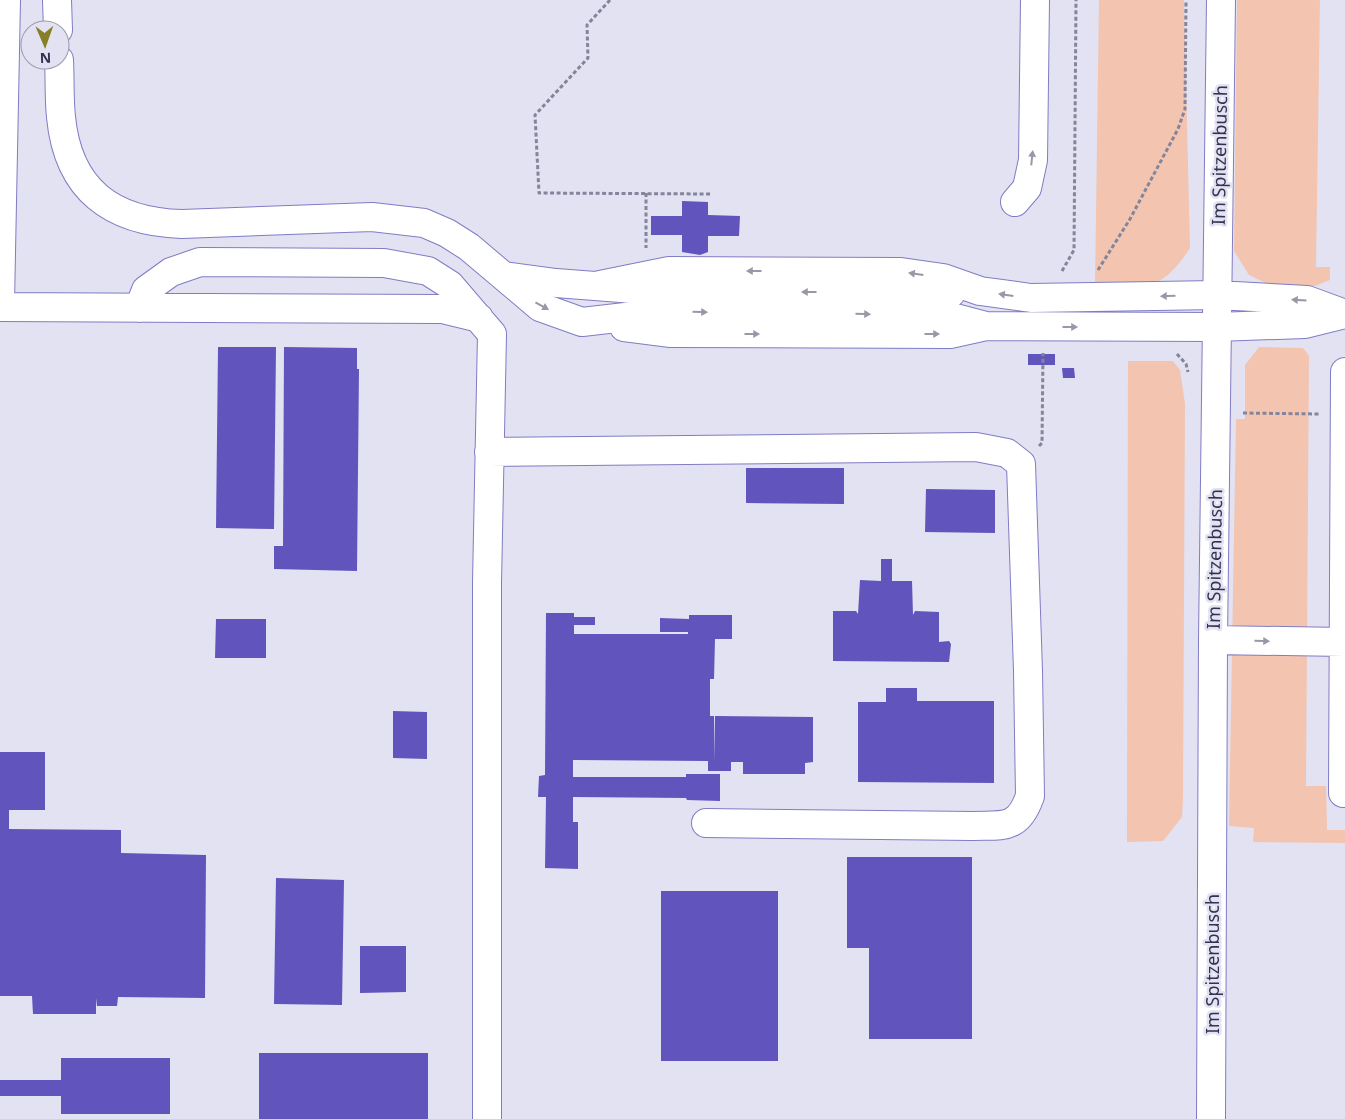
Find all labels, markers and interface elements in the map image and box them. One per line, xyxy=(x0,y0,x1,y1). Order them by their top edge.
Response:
north arrow xyxy=(20,20,70,70)
text: N xyxy=(39,49,51,68)
street label: Im Spitzenbusch xyxy=(1206,85,1232,225)
one-way arrow xyxy=(1028,150,1036,166)
one-way arrow xyxy=(746,267,762,275)
one-way arrow xyxy=(908,270,924,278)
one-way arrow xyxy=(801,288,817,296)
one-way arrow xyxy=(998,290,1014,298)
one-way arrow xyxy=(1160,292,1176,300)
one-way arrow xyxy=(1290,295,1306,303)
one-way arrow xyxy=(534,302,549,310)
one-way arrow xyxy=(692,308,708,316)
one-way arrow xyxy=(855,310,871,318)
one-way arrow xyxy=(1062,323,1078,331)
one-way arrow xyxy=(745,330,761,338)
one-way arrow xyxy=(925,330,941,338)
street label: Im Spitzenbusch xyxy=(1201,489,1227,629)
one-way arrow xyxy=(1254,637,1270,645)
street label: Im Spitzenbusch xyxy=(1200,894,1224,1034)

